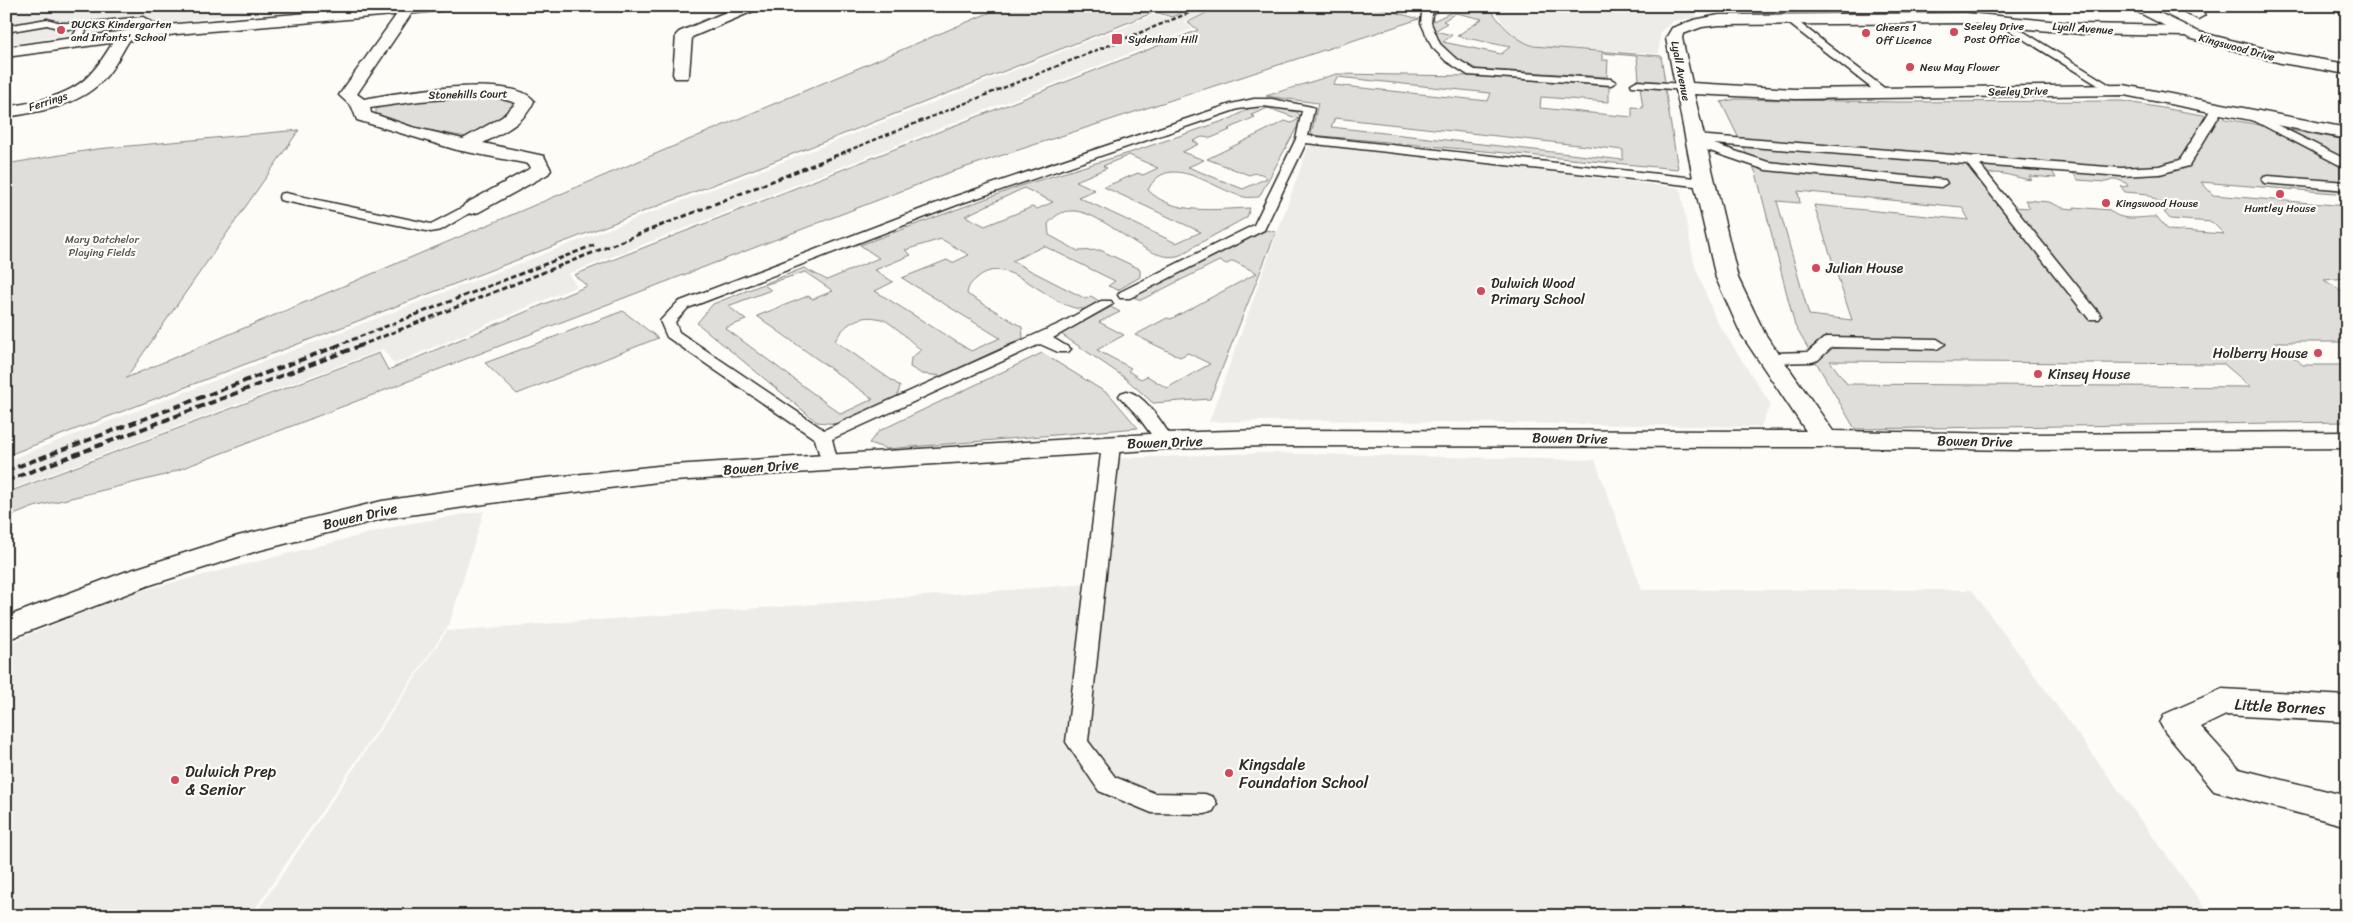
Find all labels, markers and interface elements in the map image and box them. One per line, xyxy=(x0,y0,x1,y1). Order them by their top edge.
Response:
place label: DUCKS Kindergarten and Infants' School xyxy=(71,15,171,47)
place label: Seeley Drive Post Office xyxy=(1964,17,2024,49)
street label: Lyall Avenue xyxy=(2052,17,2114,40)
place label: Cheers 1 Off Licence xyxy=(1876,18,1932,50)
marker: DUCKS Kindergarten and Infants' School xyxy=(55,24,67,36)
marker: Seeley Drive Post Office xyxy=(1948,26,1960,38)
marker: Cheers 1 Off Licence xyxy=(1860,27,1872,39)
street label: Kingswood Drive xyxy=(2197,28,2277,67)
place label: Sydenham Hill xyxy=(1128,30,1199,49)
marker: Sydenham Hill xyxy=(1110,32,1124,46)
street label: Lyall Avenue xyxy=(1665,39,1696,103)
place label: New May Flower xyxy=(1920,58,2001,77)
marker: New May Flower xyxy=(1904,61,1916,73)
street label: Seeley Drive xyxy=(1988,81,2049,102)
street label: Stonehills Court xyxy=(428,84,508,105)
street label: Ferrings xyxy=(26,86,71,117)
marker: Huntley House xyxy=(2274,188,2286,200)
place label: Kingswood House xyxy=(2116,194,2199,213)
marker: Kingswood House xyxy=(2100,197,2112,209)
place label: Huntley House xyxy=(2244,199,2316,218)
park label: Mary Datchelor Playing Fields xyxy=(65,230,140,262)
place label: Julian House xyxy=(1825,256,1903,281)
marker: Julian House xyxy=(1810,262,1822,274)
place label: Dulwich Wood Primary School xyxy=(1491,271,1586,312)
marker: Dulwich Wood Primary School xyxy=(1475,285,1487,297)
place label: Holberry House xyxy=(2213,341,2308,366)
marker: Holberry House xyxy=(2312,347,2324,359)
place label: Kinsey House xyxy=(2048,362,2130,387)
marker: Kinsey House xyxy=(2032,368,2044,380)
street label: Bowen Drive xyxy=(1532,425,1608,452)
street label: Bowen Drive xyxy=(1937,428,2013,455)
street label: Bowen Drive xyxy=(1127,429,1203,456)
street label: Bowen Drive xyxy=(722,452,800,483)
street label: Bowen Drive xyxy=(320,496,400,537)
street label: Little Bornes xyxy=(2234,690,2327,723)
place label: Kingsdale Foundation School xyxy=(1239,750,1369,797)
place label: Dulwich Prep & Senior xyxy=(185,757,277,804)
marker: Kingsdale Foundation School xyxy=(1223,767,1235,779)
marker: Dulwich Prep & Senior xyxy=(169,774,181,786)

